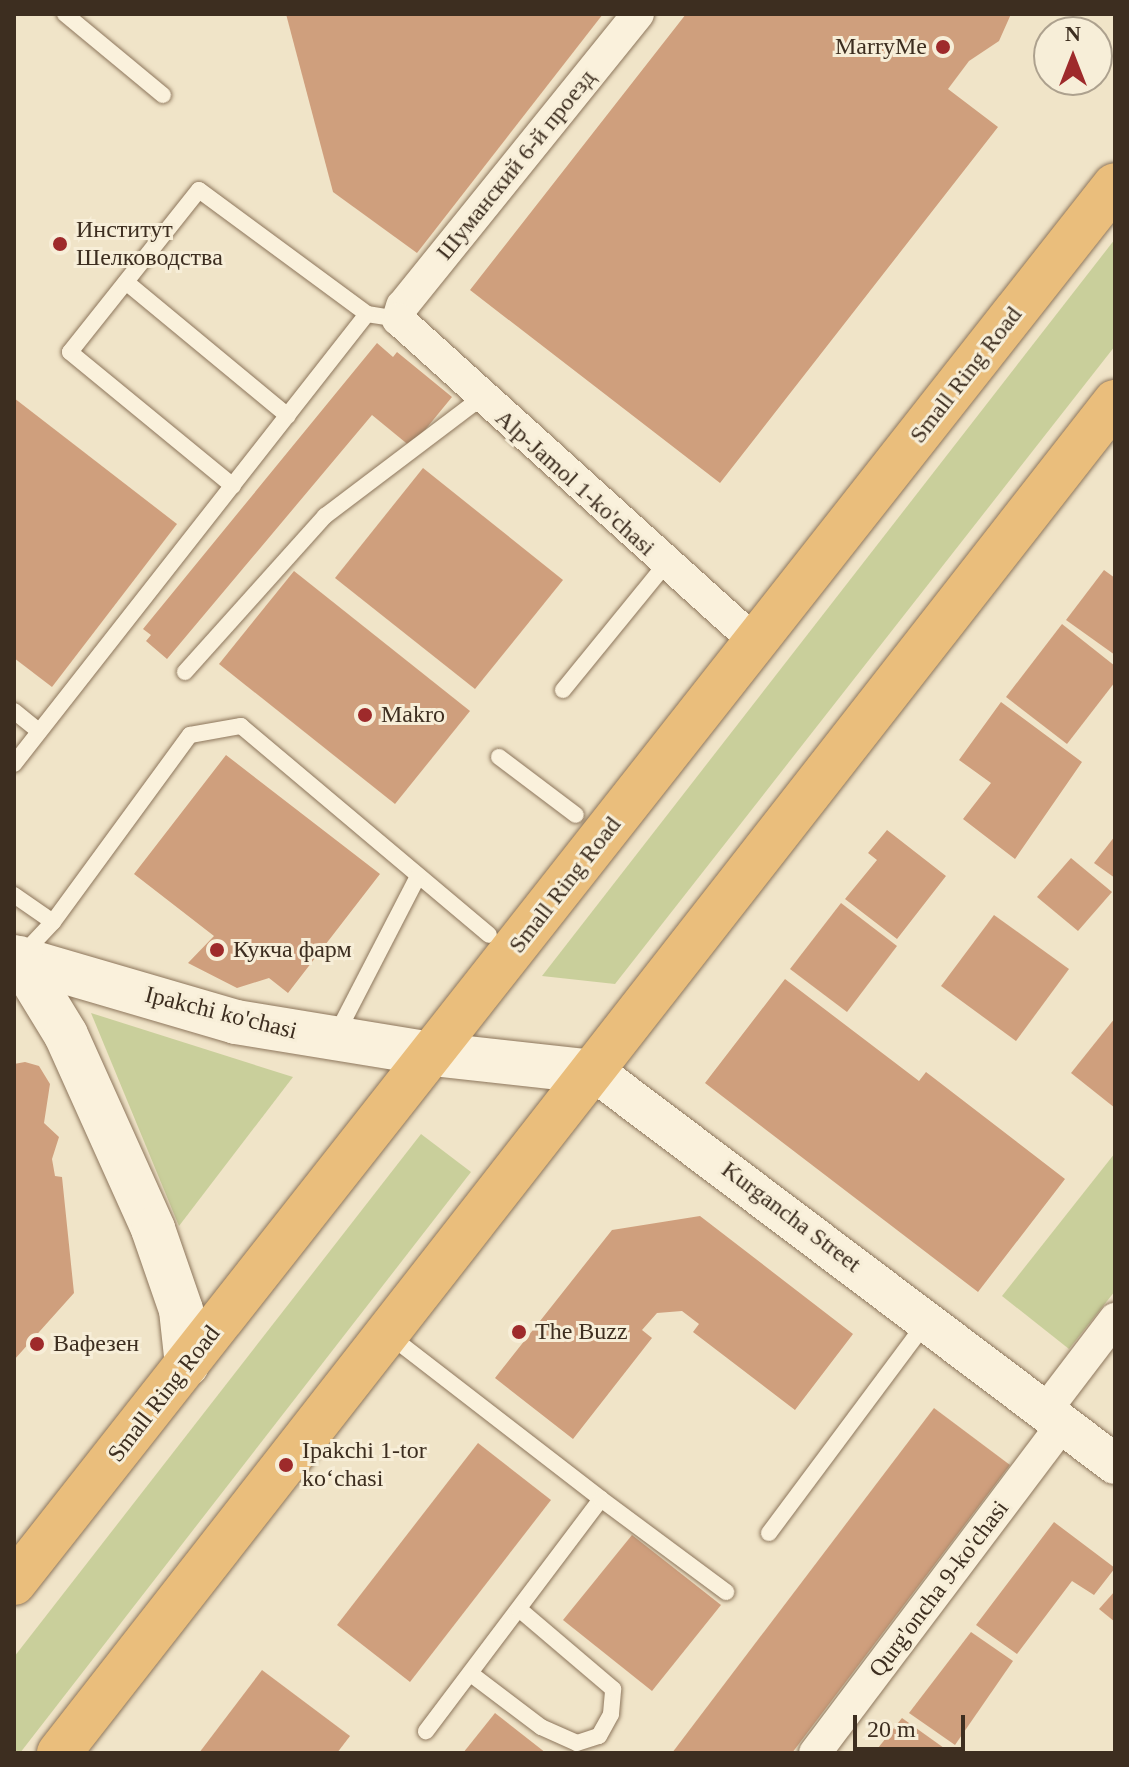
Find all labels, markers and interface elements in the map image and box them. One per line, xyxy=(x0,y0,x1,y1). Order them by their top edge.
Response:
north arrow xyxy=(1033,16,1113,96)
text: N xyxy=(1065,21,1081,46)
place label: MarryMe xyxy=(835,33,927,61)
marker: MarryMe xyxy=(934,38,952,56)
street label: Шуманский 6-й проезд xyxy=(430,64,602,266)
place label: Институт Шелководства xyxy=(76,216,223,272)
marker: Институт Шелководства xyxy=(51,235,69,253)
street label: Small Ring Road xyxy=(904,301,1028,449)
street label: Alp-Jamol 1-ko'chasi xyxy=(489,404,661,562)
place label: Makro xyxy=(381,701,445,729)
marker: Makro xyxy=(356,706,374,724)
street label: Small Ring Road xyxy=(503,811,627,959)
place label: Кукча фарм xyxy=(233,936,352,964)
marker: Кукча фарм xyxy=(208,941,226,959)
street label: Ipakchi ko'chasi xyxy=(142,980,300,1046)
street label: Kurgancha Street xyxy=(716,1155,866,1279)
place label: The Buzz xyxy=(535,1318,628,1346)
street label: Small Ring Road xyxy=(102,1320,226,1468)
marker: The Buzz xyxy=(510,1323,528,1341)
place label: Вафезен xyxy=(53,1330,139,1358)
marker: Вафезен xyxy=(28,1335,46,1353)
place label: Ipakchi 1-tor koʻchasi xyxy=(302,1437,427,1493)
marker: Ipakchi 1-tor koʻchasi xyxy=(277,1456,295,1474)
street label: Qurg'oncha 9-ko'chasi xyxy=(863,1495,1015,1683)
scale bar xyxy=(857,1699,969,1749)
text: 20 m xyxy=(867,1716,916,1742)

